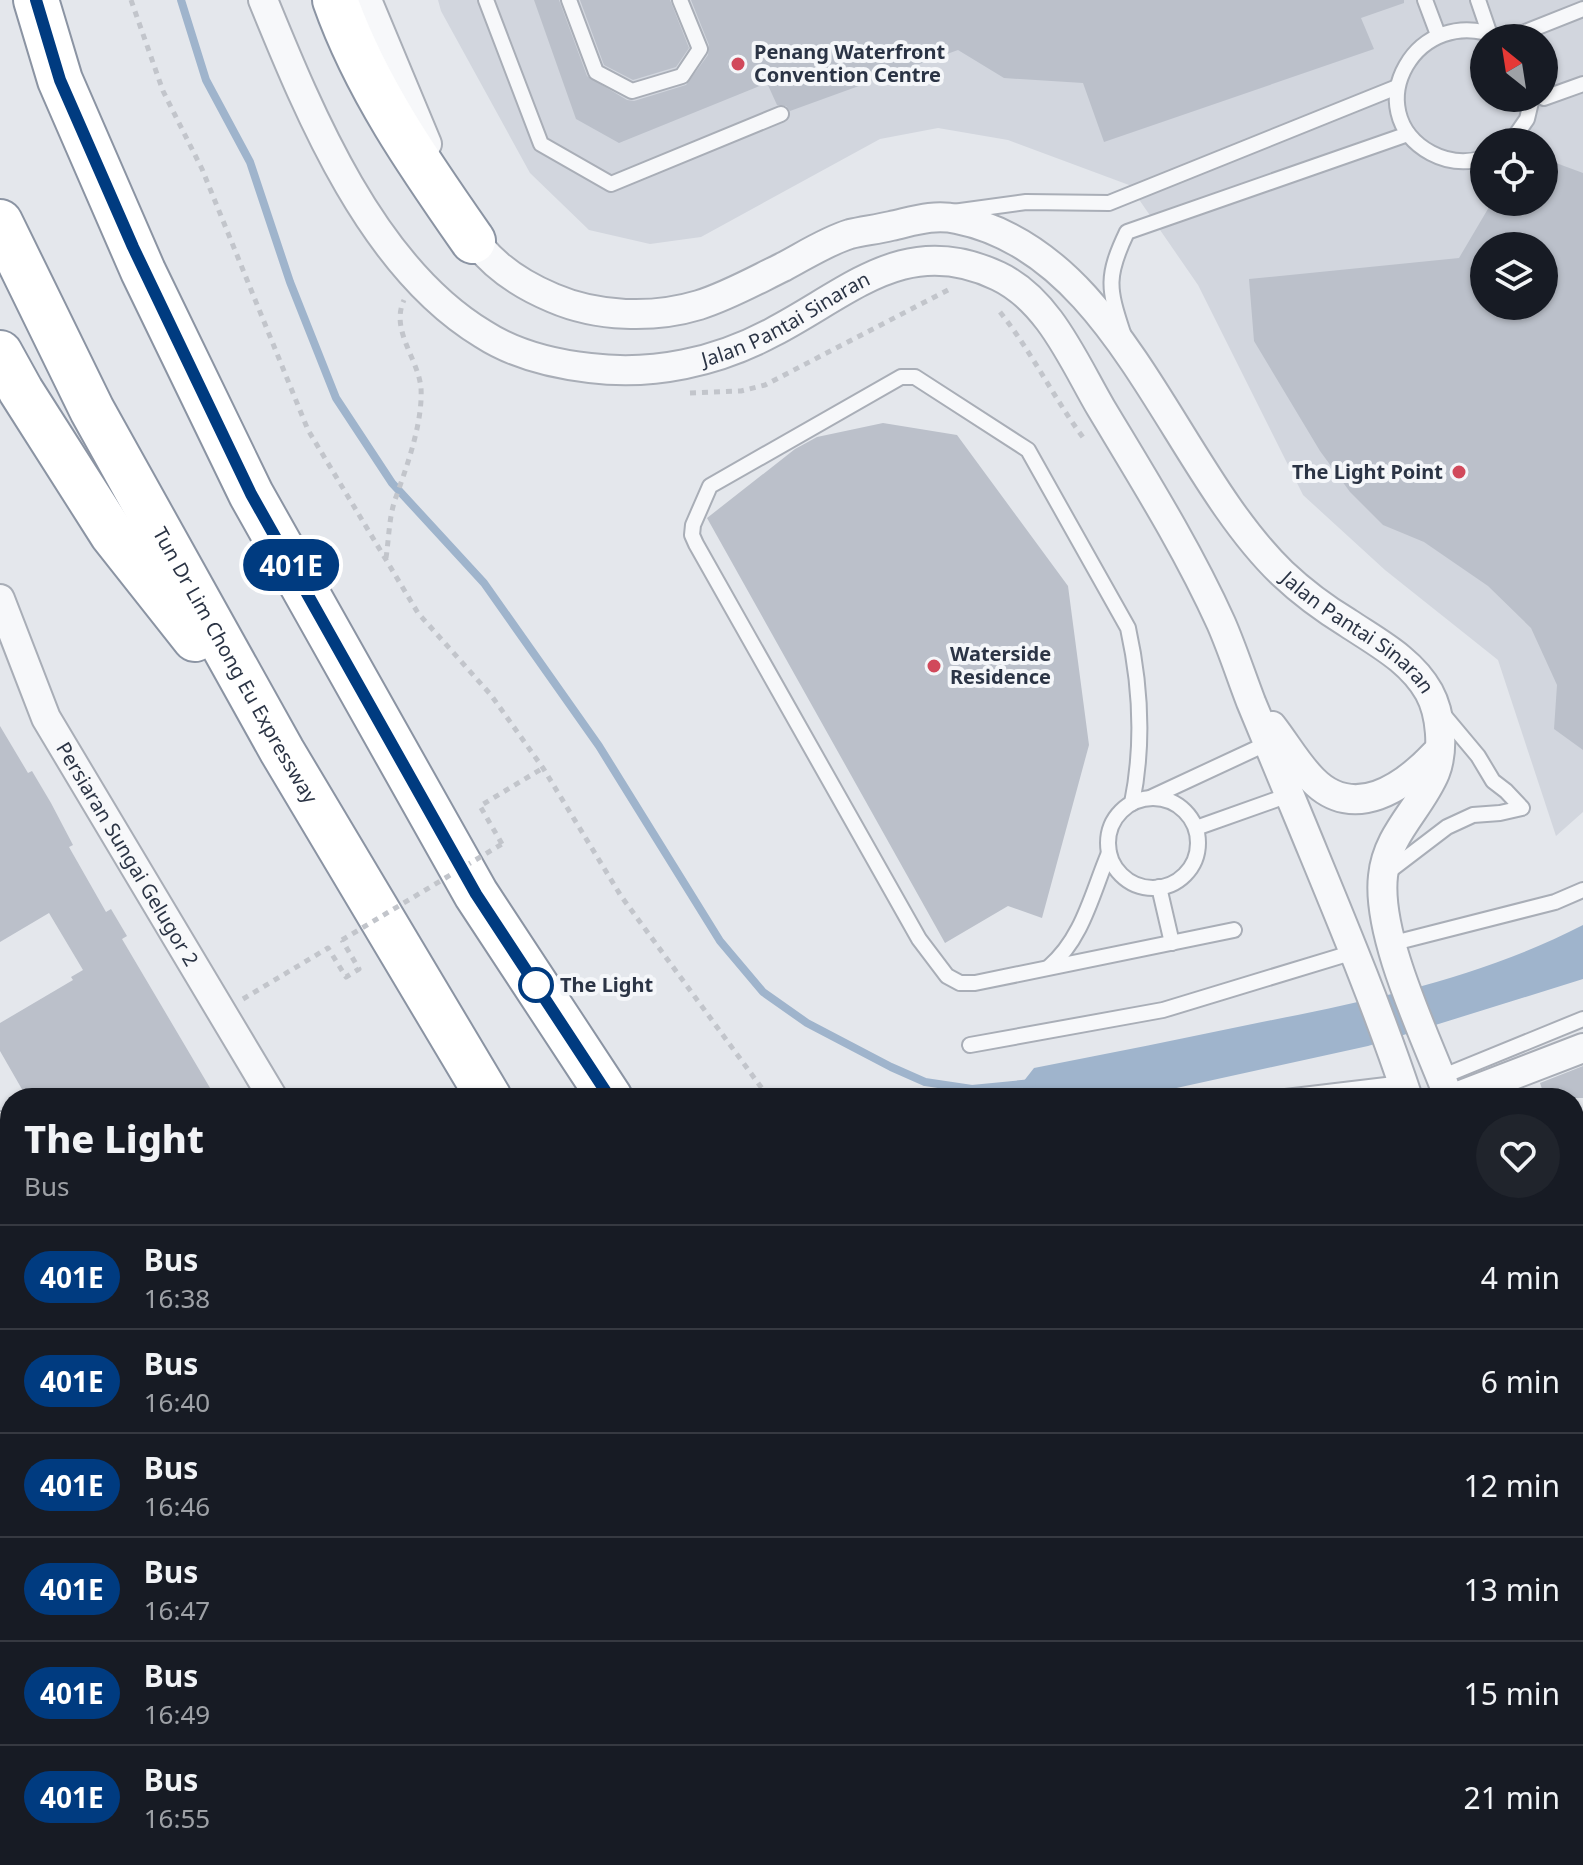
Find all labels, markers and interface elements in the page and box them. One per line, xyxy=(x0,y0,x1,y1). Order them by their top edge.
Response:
north arrow xyxy=(1470,24,1558,112)
map controls xyxy=(1470,24,1558,320)
place label: Penang Waterfront Convention Centre xyxy=(754,38,945,88)
marker: Penang Waterfront Convention Centre xyxy=(729,55,747,73)
button: locate xyxy=(1470,128,1558,216)
button: layers xyxy=(1470,232,1558,320)
street label: Jalan Pantai Sinaran xyxy=(696,265,874,373)
place label: The Light Point xyxy=(1292,458,1443,485)
marker: The Light Point xyxy=(1450,463,1468,481)
street label: Tun Dr Lim Chong Eu Expressway xyxy=(147,522,325,809)
line badge: 401E xyxy=(235,539,347,591)
text: 401E xyxy=(259,546,323,584)
street label: Jalan Pantai Sinaran xyxy=(1274,563,1440,698)
place label: Waterside Residence xyxy=(950,640,1051,690)
marker: Waterside Residence xyxy=(925,657,943,675)
street label: Persiaran Sungai Gelugor 2 xyxy=(50,737,205,971)
marker: The Light xyxy=(519,968,553,1002)
place label: The Light xyxy=(560,971,653,998)
text: The Light xyxy=(24,1112,204,1164)
button: heart xyxy=(1476,1114,1560,1198)
text: Bus xyxy=(24,1168,69,1204)
text: Bus xyxy=(144,1239,198,1280)
text: 4 min xyxy=(1481,1257,1560,1298)
text: 401E xyxy=(40,1258,104,1296)
text: 16:38 xyxy=(144,1280,210,1316)
text: Bus xyxy=(144,1343,198,1384)
text: 6 min xyxy=(1481,1361,1560,1402)
text: 401E xyxy=(40,1362,104,1400)
text: 16:40 xyxy=(144,1384,210,1420)
text: Bus xyxy=(144,1447,198,1488)
text: 12 min xyxy=(1464,1465,1560,1506)
text: 401E xyxy=(40,1466,104,1504)
text: 16:46 xyxy=(144,1488,210,1524)
text: Bus xyxy=(144,1551,198,1592)
text: 13 min xyxy=(1464,1569,1560,1610)
text: 401E xyxy=(40,1570,104,1608)
text: 16:47 xyxy=(144,1592,210,1628)
text: Bus xyxy=(144,1655,198,1696)
text: 15 min xyxy=(1464,1673,1560,1714)
text: 401E xyxy=(40,1674,104,1712)
text: 16:49 xyxy=(144,1696,210,1732)
text: Bus xyxy=(144,1759,198,1800)
text: 21 min xyxy=(1464,1777,1560,1818)
text: 401E xyxy=(40,1778,104,1816)
text: 16:55 xyxy=(144,1800,210,1836)

